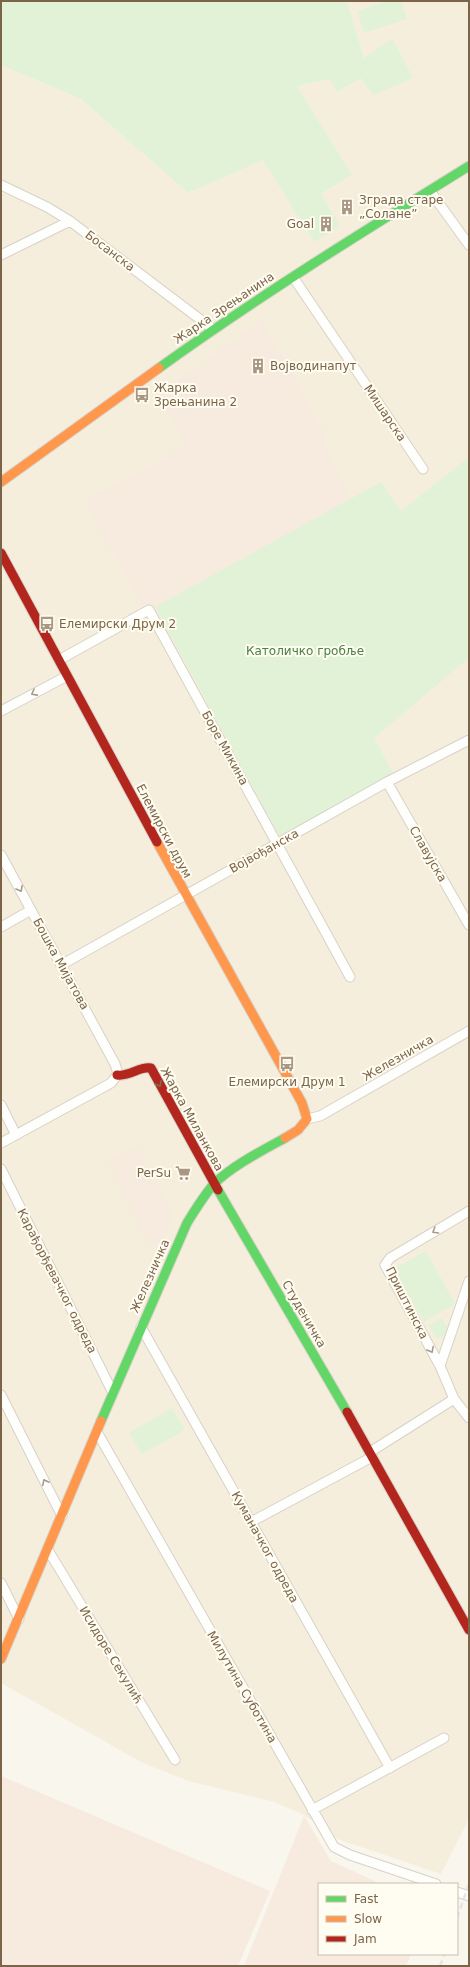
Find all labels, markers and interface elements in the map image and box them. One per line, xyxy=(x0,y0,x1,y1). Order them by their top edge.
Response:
place label: Зграда старе „Солане” xyxy=(359,193,443,221)
building icon: Зграда старе „Солане” xyxy=(338,198,356,216)
building icon: Goal xyxy=(317,215,335,233)
place label: Goal xyxy=(287,217,314,231)
street label: Босанска xyxy=(82,228,138,274)
street label: Жарка Зрењанина xyxy=(171,269,277,347)
building icon: Војводинапут xyxy=(249,357,267,375)
place label: Војводинапут xyxy=(270,359,357,373)
place label: Жарка Зрењанина 2 xyxy=(154,381,237,409)
street label: Мишарска xyxy=(361,382,409,444)
bus stop icon: Жарка Зрењанина 2 xyxy=(133,386,151,404)
bus stop icon: Елемирски Друм 2 xyxy=(38,615,56,633)
place label: Елемирски Друм 2 xyxy=(59,617,176,631)
park label: Католичко гробље xyxy=(246,644,364,658)
one-way arrow xyxy=(31,689,38,696)
street label: Боре Микина xyxy=(199,708,251,788)
street label: Елемирски друм xyxy=(133,782,195,880)
street label: Славујска xyxy=(406,824,450,884)
street label: Војвођанска xyxy=(227,826,301,876)
one-way arrow xyxy=(15,885,22,892)
street label: Бошка Мијатова xyxy=(30,916,92,1012)
street label: Железничка xyxy=(360,1032,436,1084)
bus stop icon: Елемирски Друм 1 xyxy=(278,1055,296,1073)
street label: Жарка Миланкова xyxy=(158,1065,226,1173)
place label: Елемирски Друм 1 xyxy=(228,1075,346,1089)
one-way arrow xyxy=(154,1079,162,1087)
supermarket icon: PerSu xyxy=(174,1164,192,1182)
place label: PerSu xyxy=(137,1166,171,1180)
street label: Карађорђевачког одреда xyxy=(14,1206,100,1356)
one-way arrow xyxy=(432,1227,439,1234)
street label: Железничка xyxy=(128,1237,172,1315)
street label: Приштинска xyxy=(383,1265,431,1341)
street label: Студеничка xyxy=(279,1278,329,1350)
one-way arrow xyxy=(427,1346,434,1353)
one-way arrow xyxy=(42,1478,49,1486)
street label: Куманачког одреда xyxy=(228,1489,302,1605)
street label: Исидоре Секулић xyxy=(76,1604,146,1706)
street label: Милутина Суботина xyxy=(204,1629,280,1745)
legend xyxy=(318,1883,458,1955)
text: Fast xyxy=(354,1892,378,1906)
text: Slow xyxy=(354,1912,382,1926)
text: Jam xyxy=(353,1932,377,1946)

